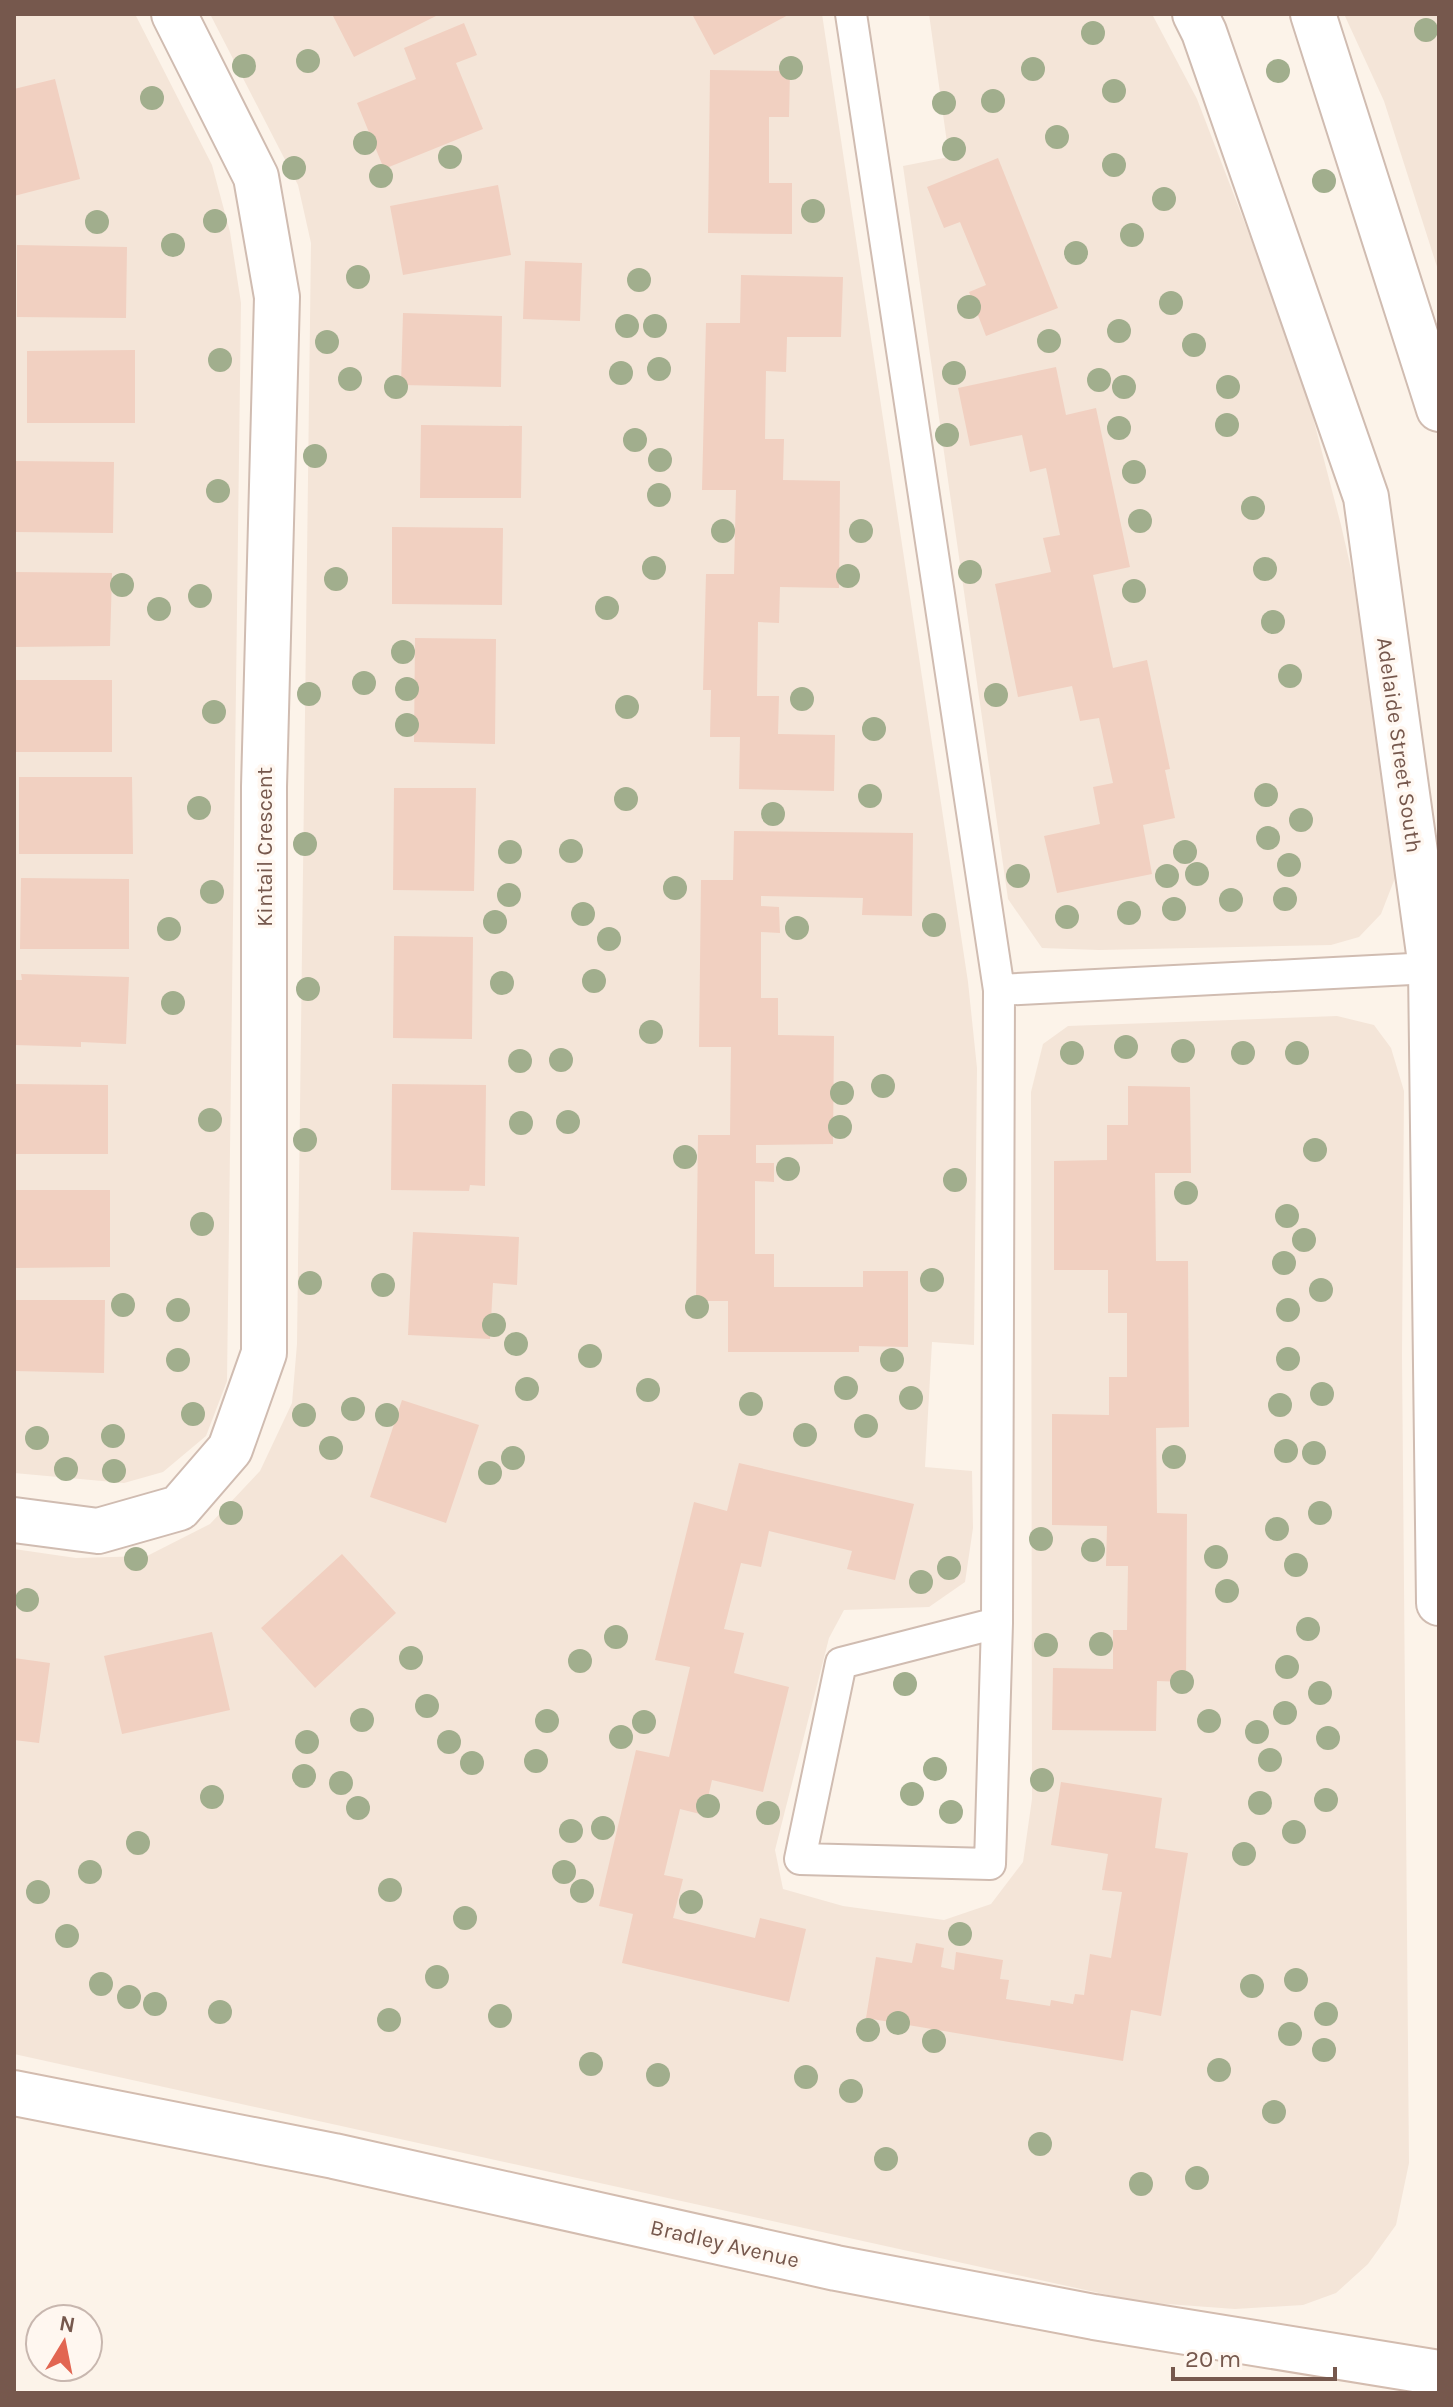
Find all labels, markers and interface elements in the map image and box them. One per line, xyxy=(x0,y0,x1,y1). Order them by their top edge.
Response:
street label: Adelaide Street South xyxy=(1371,636,1427,854)
street label: Kintail Crescent xyxy=(252,767,278,927)
street label: Bradley Avenue xyxy=(648,2214,802,2274)
north arrow xyxy=(24,2303,104,2383)
text: N xyxy=(57,2310,77,2338)
scale bar xyxy=(1173,2331,1335,2381)
text: 20 m xyxy=(1185,2345,1241,2373)

